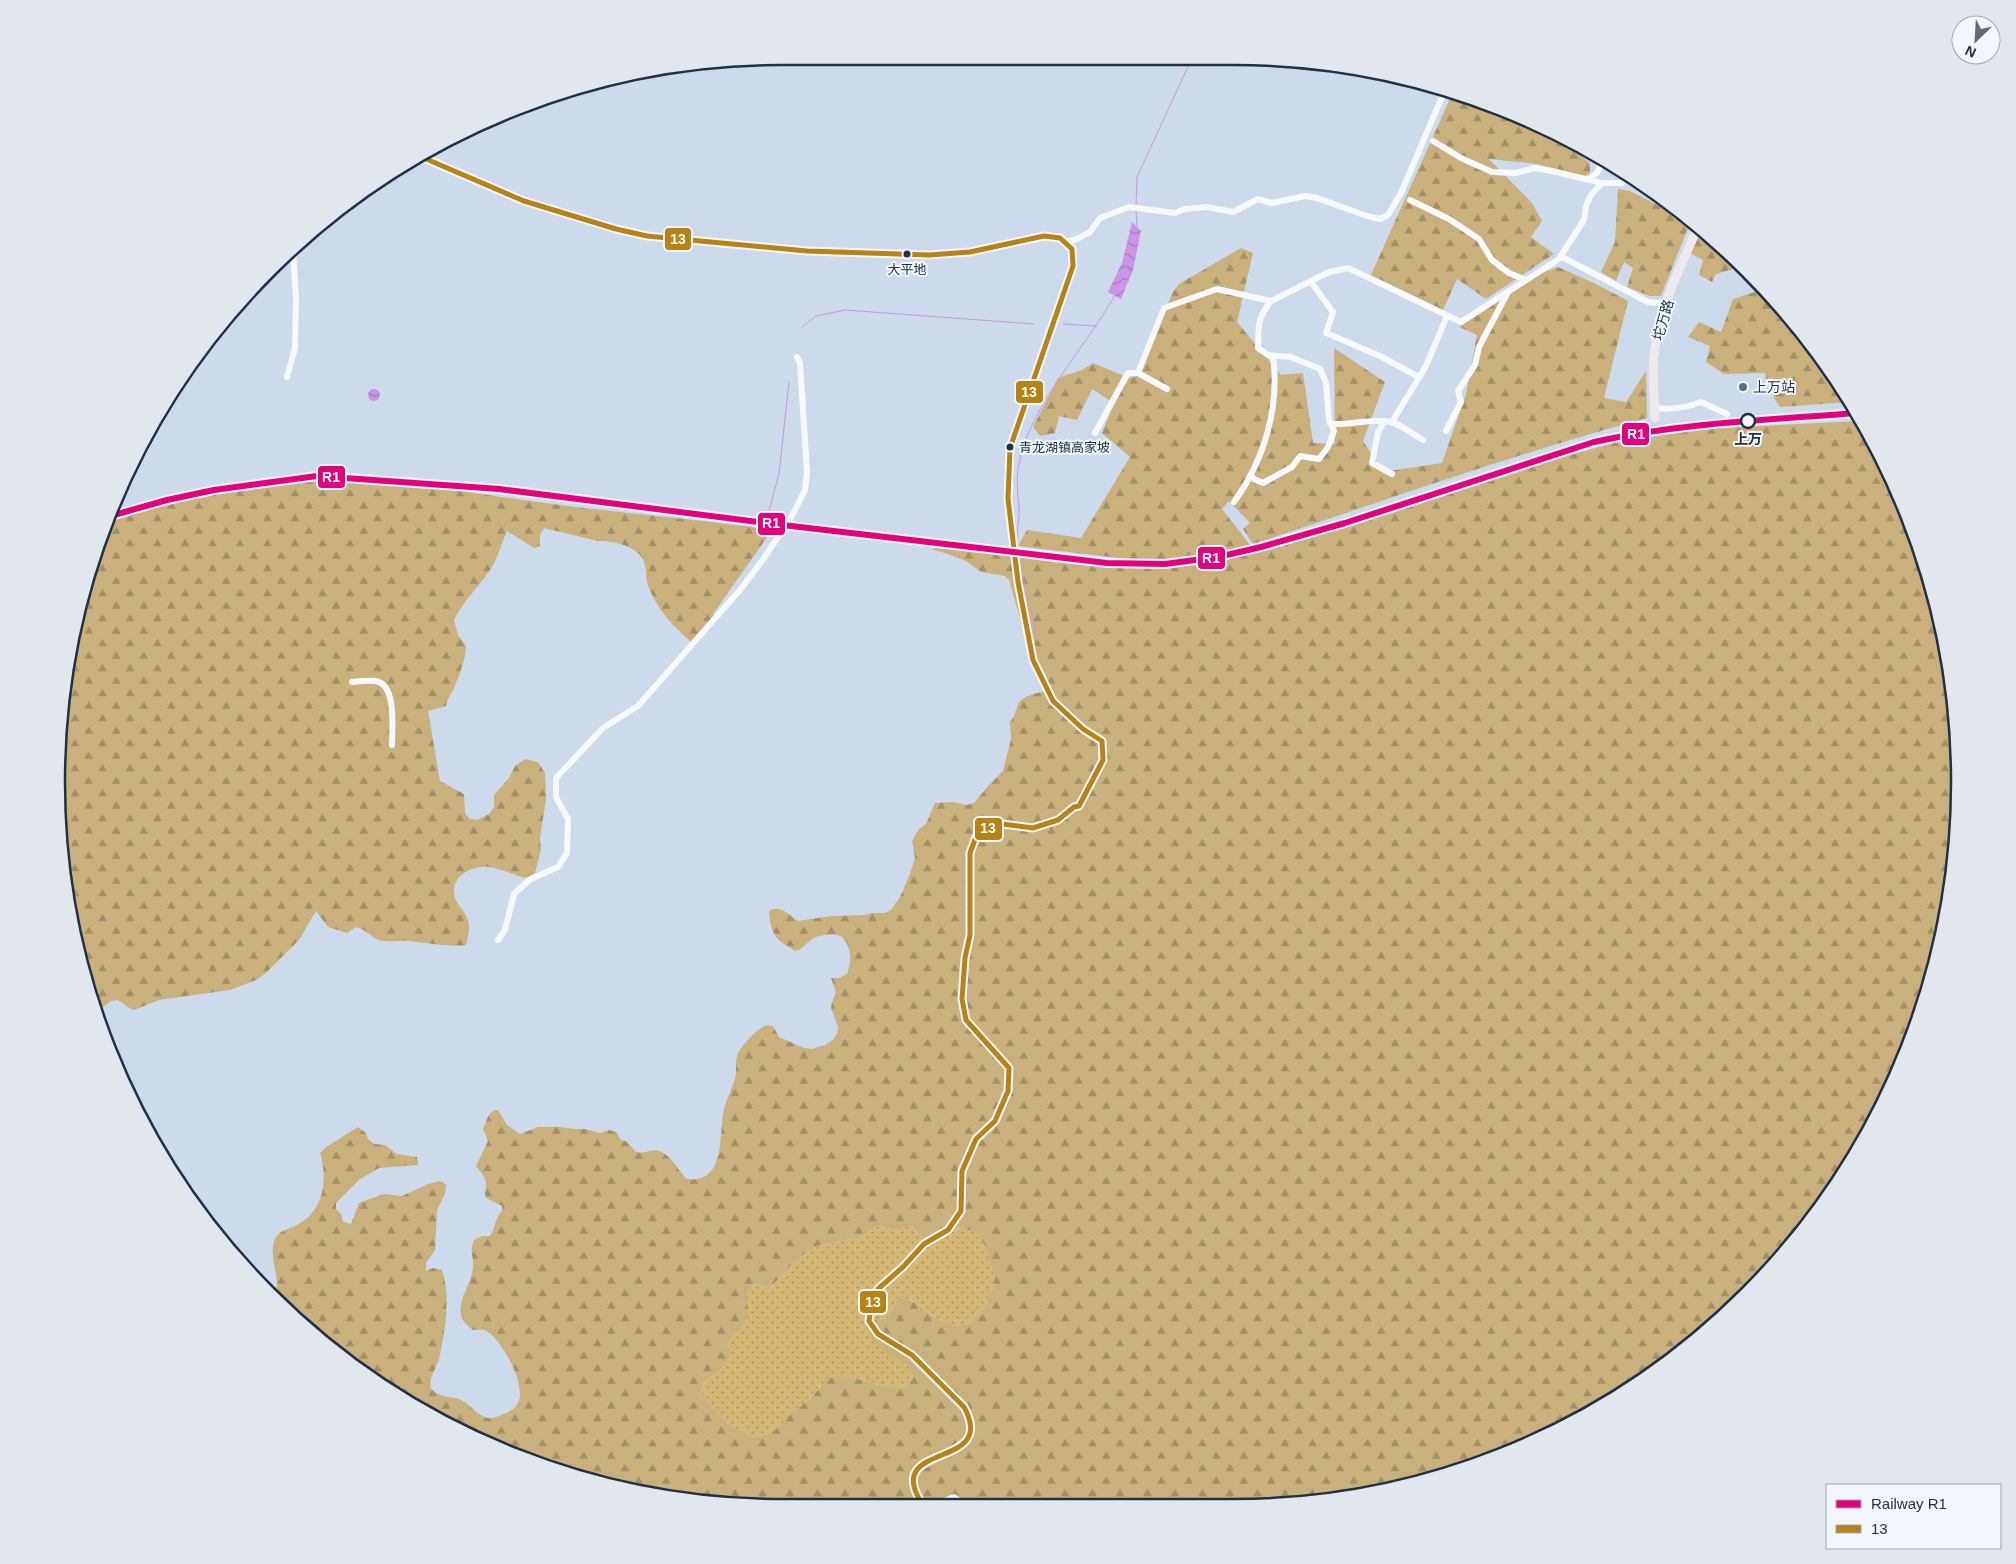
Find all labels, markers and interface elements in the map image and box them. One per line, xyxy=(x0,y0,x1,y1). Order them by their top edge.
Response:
north arrow xyxy=(1951,15,2001,65)
text: N xyxy=(1963,42,1978,61)
line badge: 13 xyxy=(664,227,692,251)
text: 13 xyxy=(670,231,686,247)
marker: 大平地 xyxy=(902,249,912,259)
place label: 大平地 xyxy=(887,262,927,277)
street label: 坨万路 xyxy=(1650,298,1676,342)
place label: 上万站 xyxy=(1753,379,1795,395)
line badge: 13 xyxy=(1015,380,1044,404)
marker: 上万站 xyxy=(1737,381,1749,393)
text: 13 xyxy=(1021,384,1037,400)
marker: 上万 xyxy=(1740,413,1756,429)
line badge: R1 xyxy=(1621,422,1650,446)
text: R1 xyxy=(1627,426,1645,442)
place label: 上万 xyxy=(1734,431,1762,447)
place label: 青龙湖镇高家坡 xyxy=(1019,440,1110,455)
marker: 青龙湖镇高家坡 xyxy=(1005,442,1015,452)
line badge: R1 xyxy=(317,465,346,489)
text: R1 xyxy=(322,469,340,485)
line badge: R1 xyxy=(757,512,786,536)
text: R1 xyxy=(762,515,780,531)
line badge: R1 xyxy=(1197,546,1226,570)
text: R1 xyxy=(1202,550,1220,566)
line badge: 13 xyxy=(974,817,1003,841)
text: 13 xyxy=(980,820,996,836)
line badge: 13 xyxy=(859,1290,887,1314)
text: 13 xyxy=(865,1294,881,1310)
legend xyxy=(1826,1484,2001,1549)
text: Railway R1 xyxy=(1871,1495,1947,1512)
text: 13 xyxy=(1871,1520,1888,1537)

